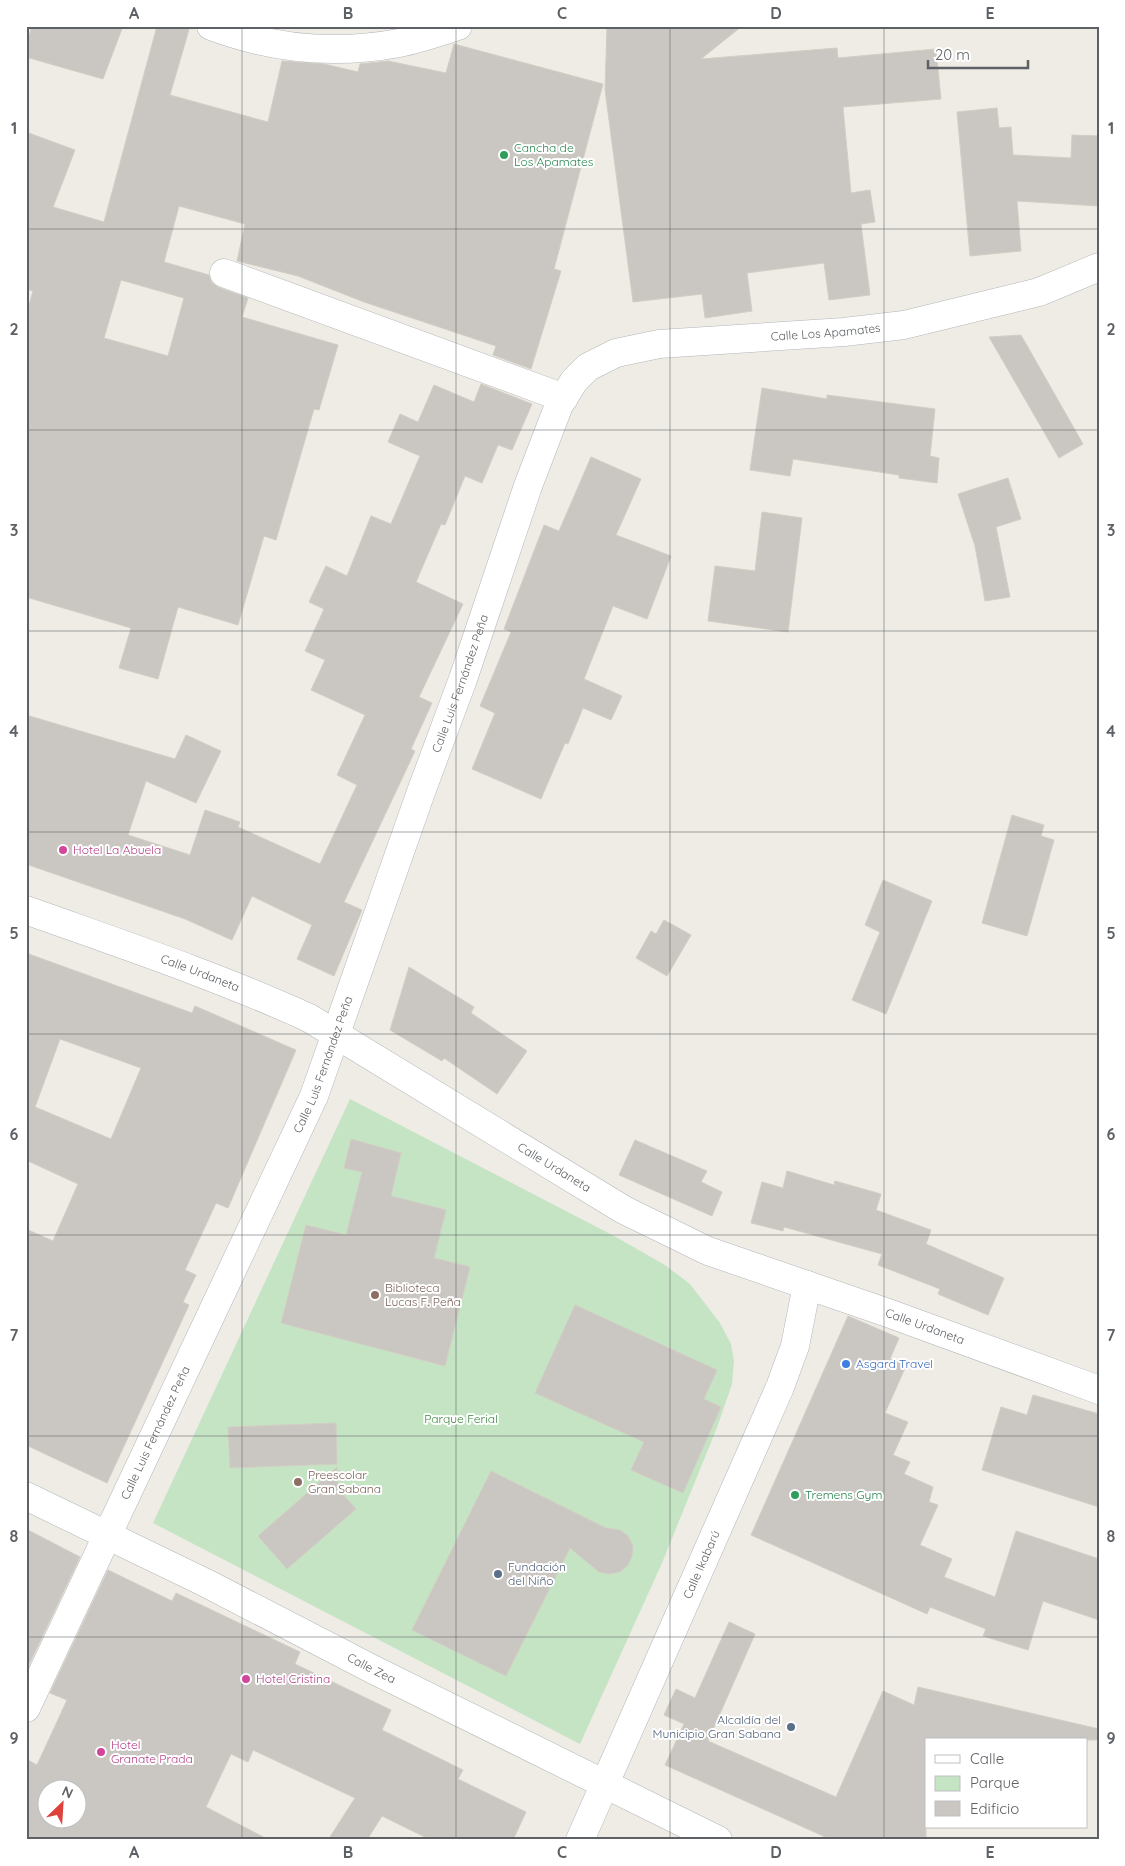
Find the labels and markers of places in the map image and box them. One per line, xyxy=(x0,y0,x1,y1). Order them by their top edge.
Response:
place label: Cancha de Los Apamates xyxy=(514,140,594,169)
marker: Cancha de Los Apamates xyxy=(498,149,510,161)
place label: Hotel La Abuela xyxy=(73,842,161,857)
marker: Hotel La Abuela xyxy=(57,844,69,856)
place label: Biblioteca Lucas F. Peña xyxy=(385,1280,461,1309)
marker: Biblioteca Lucas F. Peña xyxy=(369,1289,381,1301)
place label: Asgard Travel xyxy=(856,1356,933,1371)
marker: Asgard Travel xyxy=(840,1358,852,1370)
place label: Preescolar Gran Sabana xyxy=(308,1467,381,1496)
marker: Preescolar Gran Sabana xyxy=(292,1476,304,1488)
place label: Tremens Gym xyxy=(805,1487,882,1502)
marker: Tremens Gym xyxy=(789,1489,801,1501)
place label: Fundación del Niño xyxy=(508,1559,566,1588)
marker: Fundación del Niño xyxy=(492,1568,504,1580)
place label: Hotel Cristina xyxy=(256,1671,330,1686)
marker: Hotel Cristina xyxy=(240,1673,252,1685)
place label: Alcaldía del Municipio Gran Sabana xyxy=(653,1712,781,1741)
marker: Alcaldía del Municipio Gran Sabana xyxy=(785,1721,797,1733)
place label: Hotel Granate Prada xyxy=(111,1737,193,1766)
marker: Hotel Granate Prada xyxy=(95,1746,107,1758)

